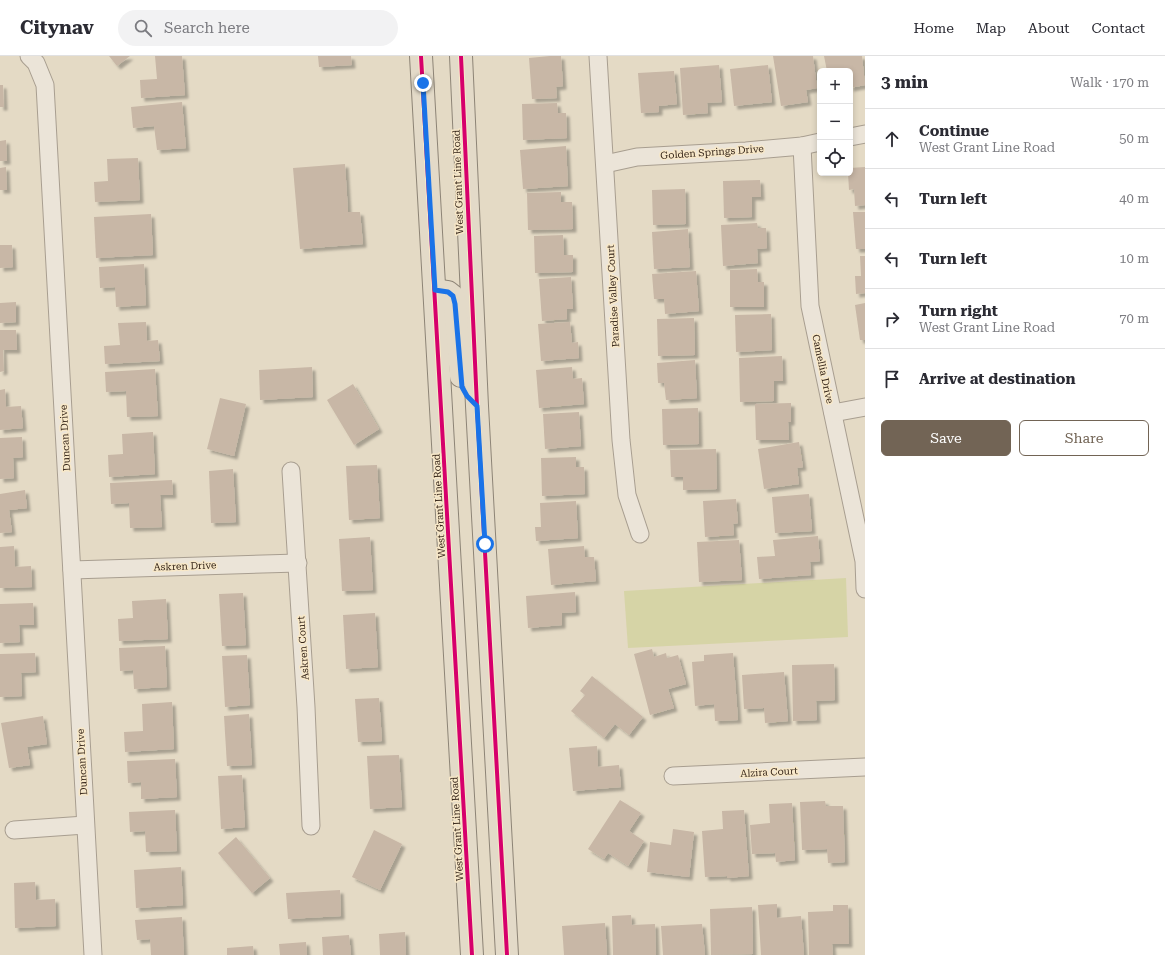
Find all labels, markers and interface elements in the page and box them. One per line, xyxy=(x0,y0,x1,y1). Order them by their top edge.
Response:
search box xyxy=(118,10,398,46)
text: Citynav xyxy=(20,16,94,39)
icon: search xyxy=(132,17,154,39)
text: Search here xyxy=(164,19,250,37)
text: Home xyxy=(913,20,954,36)
text: Map xyxy=(976,20,1006,36)
text: About xyxy=(1028,20,1070,36)
text: Contact xyxy=(1092,20,1145,36)
map controls xyxy=(817,68,853,176)
button: + xyxy=(817,68,853,104)
text: 3 min xyxy=(881,72,928,92)
route end xyxy=(414,74,432,92)
text: Walk · 170 m xyxy=(1070,75,1149,90)
button: − xyxy=(817,104,853,140)
text: Continue xyxy=(919,122,989,140)
icon: ahead xyxy=(881,128,903,150)
street label: West Grant Line Road xyxy=(451,129,465,234)
text: 50 m xyxy=(1119,131,1149,146)
button: locate xyxy=(817,140,853,176)
text: West Grant Line Road xyxy=(919,140,1055,155)
street label: Golden Springs Drive xyxy=(660,143,765,161)
icon: left xyxy=(881,188,903,210)
text: Turn left xyxy=(919,190,987,208)
text: 40 m xyxy=(1119,191,1149,206)
street label: Paradise Valley Court xyxy=(605,244,621,348)
icon: left xyxy=(881,248,903,270)
text: Turn left xyxy=(919,250,987,268)
text: 10 m xyxy=(1119,251,1149,266)
text: Turn right xyxy=(919,302,998,320)
icon: right xyxy=(881,308,903,330)
text: 70 m xyxy=(1119,311,1149,326)
text: West Grant Line Road xyxy=(919,320,1055,335)
street label: Camellia Drive xyxy=(810,333,836,405)
icon: arrive xyxy=(881,368,903,390)
text: Arrive at destination xyxy=(919,370,1075,388)
street label: Duncan Drive xyxy=(58,404,72,472)
button: Save xyxy=(881,420,1011,456)
button: Share xyxy=(1019,420,1149,456)
street label: West Grant Line Road xyxy=(431,453,447,559)
route start xyxy=(476,535,494,553)
street label: Askren Drive xyxy=(153,559,217,573)
street label: Askren Court xyxy=(295,615,311,680)
street label: Duncan Drive xyxy=(75,728,89,796)
street label: Alzira Court xyxy=(740,765,798,779)
street label: West Grant Line Road xyxy=(449,776,465,882)

